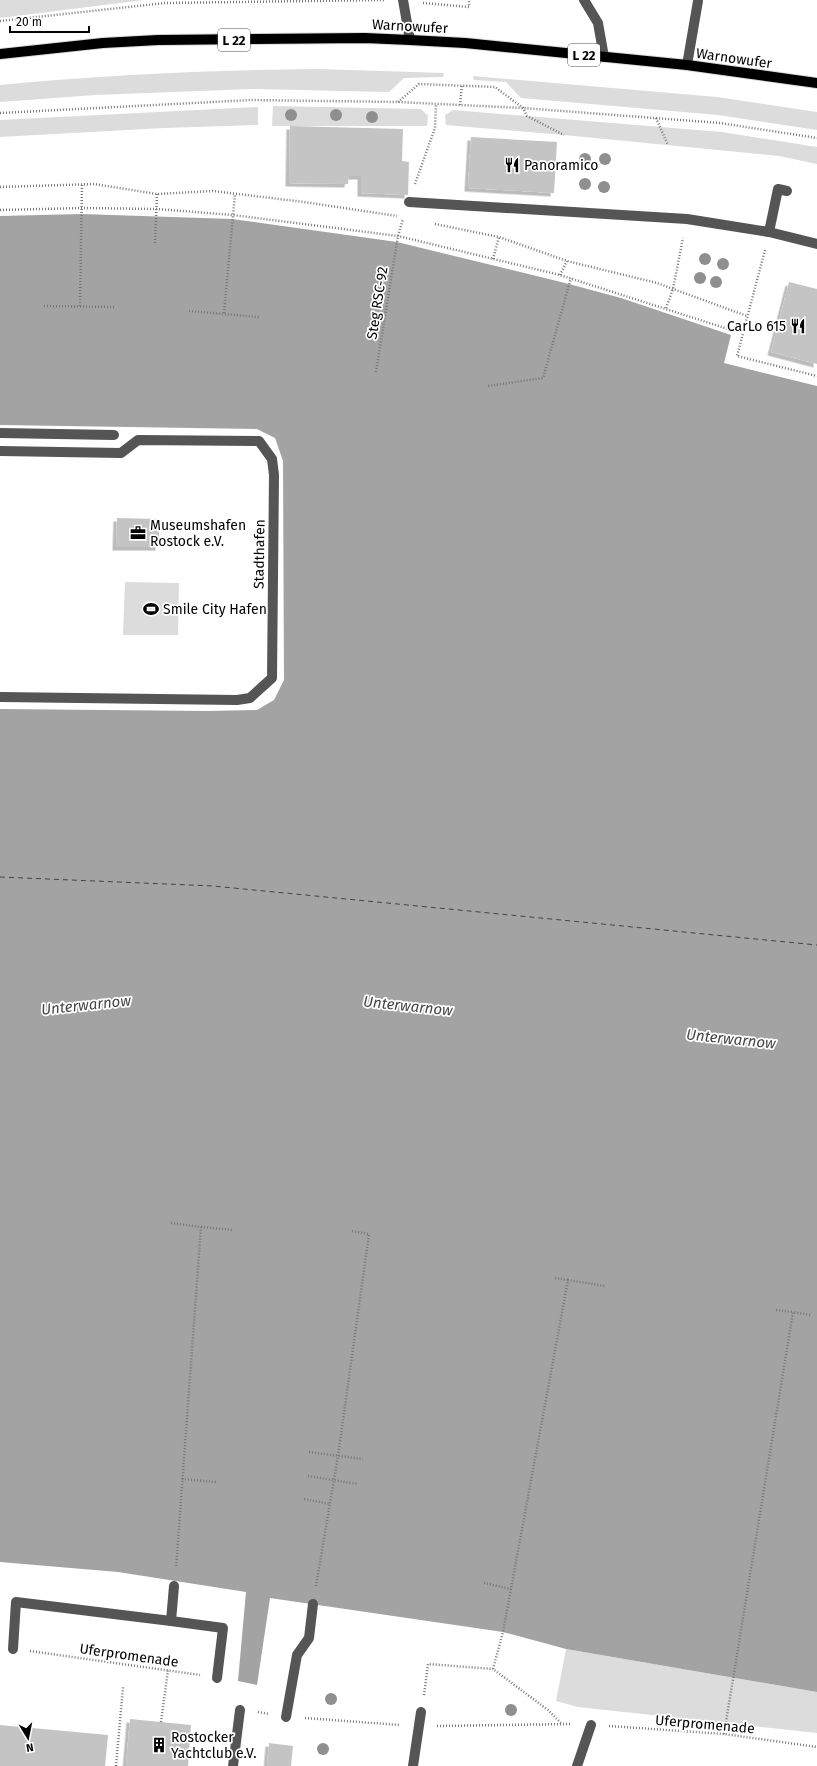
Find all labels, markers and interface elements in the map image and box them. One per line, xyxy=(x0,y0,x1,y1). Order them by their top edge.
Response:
scale bar xyxy=(10,8,89,34)
text: 20 m xyxy=(16,15,42,29)
street label: Warnowufer xyxy=(371,16,449,37)
road number: L 22 xyxy=(218,29,250,51)
road number: L 22 xyxy=(568,44,600,66)
street label: Warnowufer xyxy=(695,45,773,72)
restaurant icon: Panoramico xyxy=(503,156,521,174)
place label: Panoramico xyxy=(524,157,598,174)
street label: Steg RSC-92 xyxy=(363,265,392,341)
restaurant icon: CarLo 615 xyxy=(789,317,807,335)
place label: CarLo 615 xyxy=(727,318,786,335)
place label: Museumshafen Rostock e.V. xyxy=(150,517,246,550)
street label: Stadthafen xyxy=(250,519,269,589)
office icon: Museumshafen Rostock e.V. xyxy=(129,524,147,542)
sports icon: Smile City Hafen xyxy=(142,600,160,618)
place label: Smile City Hafen xyxy=(163,601,267,618)
water label: Unterwarnow xyxy=(40,991,132,1019)
water label: Unterwarnow xyxy=(362,992,454,1020)
water label: Unterwarnow xyxy=(685,1025,777,1053)
street label: Uferpromenade xyxy=(78,1640,180,1671)
street label: Uferpromenade xyxy=(655,1712,755,1737)
north arrow xyxy=(8,1718,48,1758)
place label: Rostocker Yachtclub e.V. xyxy=(171,1729,257,1762)
building icon: Rostocker Yachtclub e.V. xyxy=(150,1736,168,1754)
text: N xyxy=(25,1740,34,1754)

